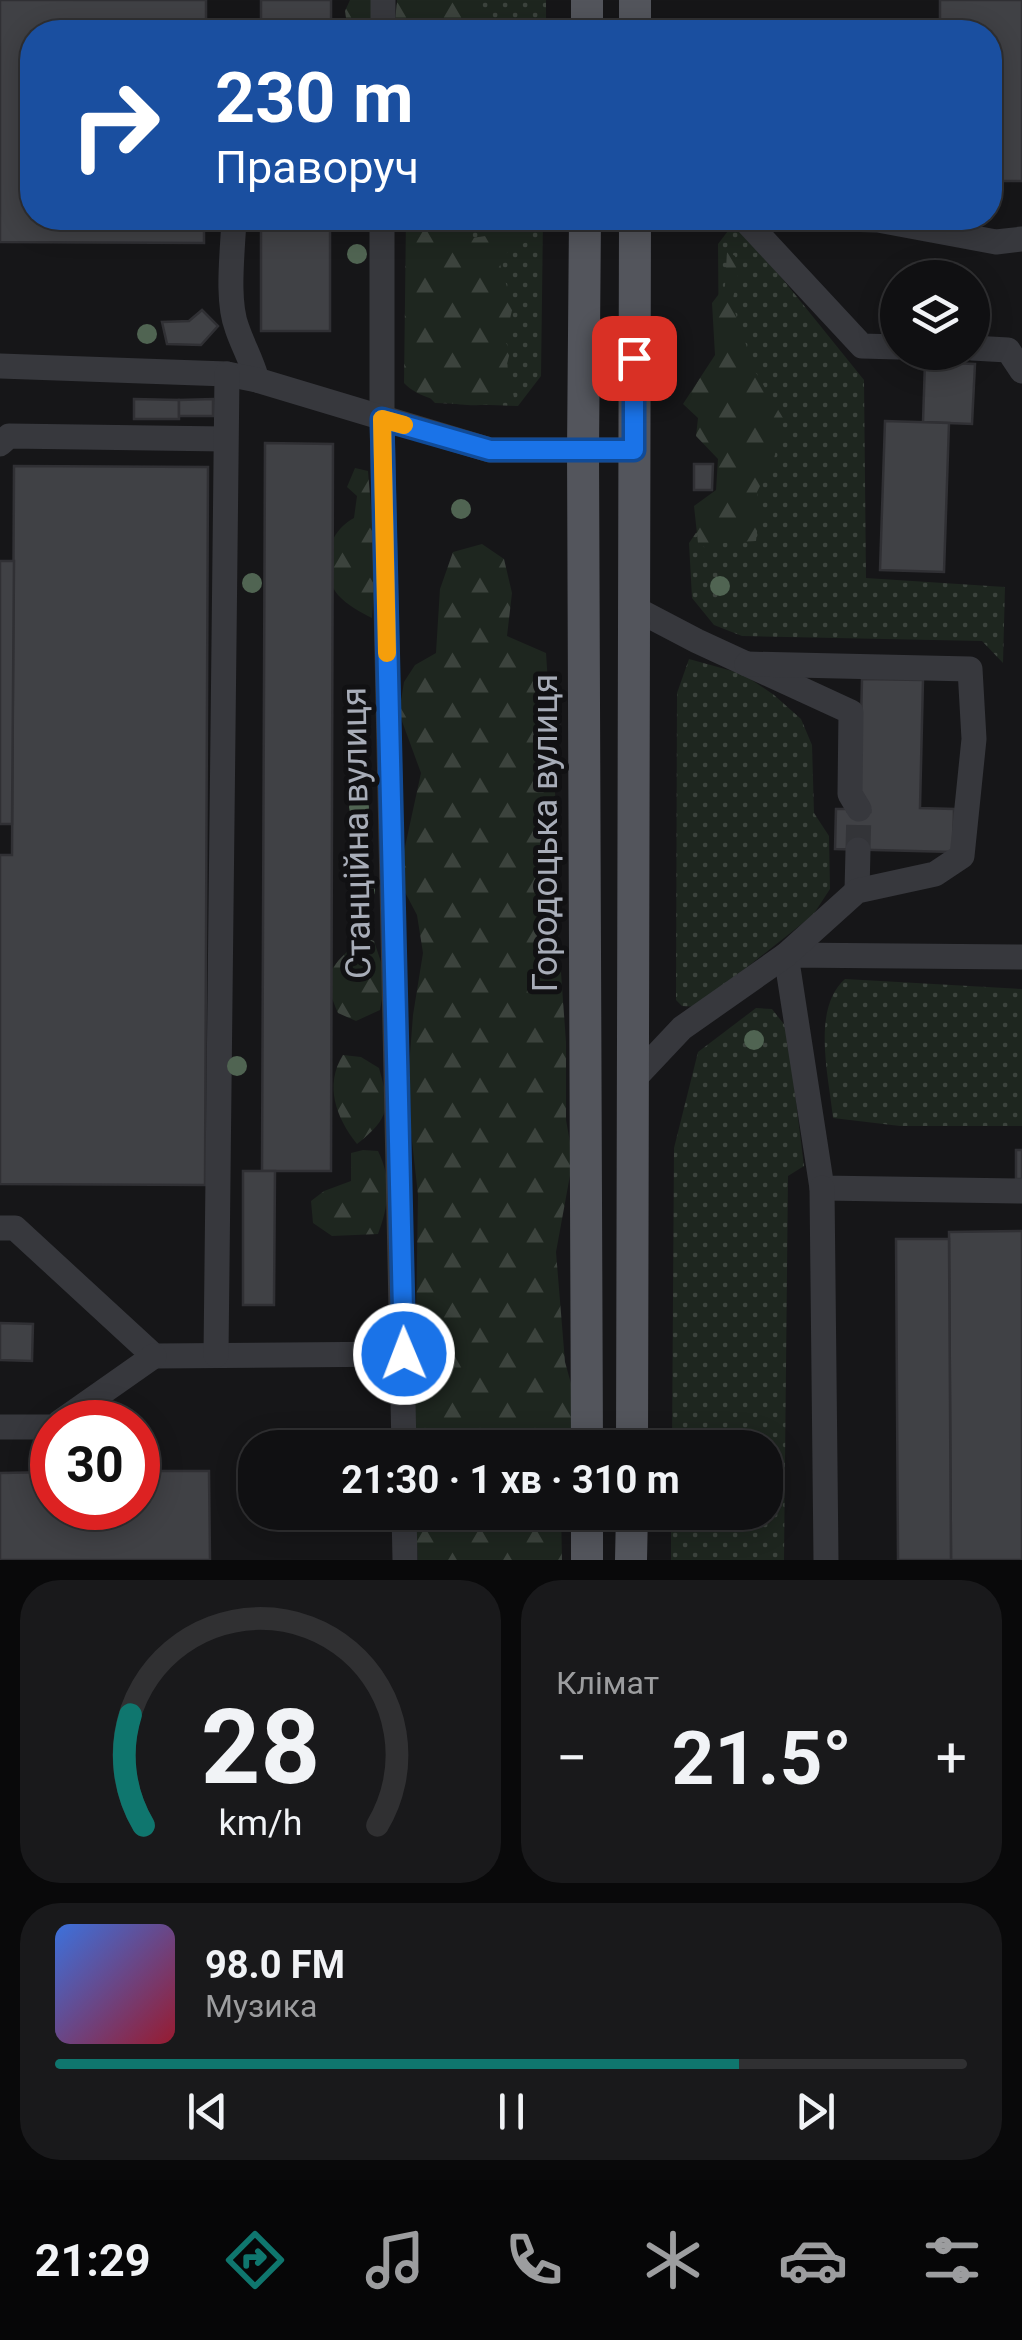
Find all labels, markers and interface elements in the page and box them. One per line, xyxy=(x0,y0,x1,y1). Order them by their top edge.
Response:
text: 230 m xyxy=(215,57,414,139)
icon: right xyxy=(50,60,180,190)
text: Праворуч xyxy=(215,141,419,194)
map controls xyxy=(880,260,990,370)
button: layers xyxy=(880,260,990,370)
pin xyxy=(592,316,677,401)
icon: arrive xyxy=(607,331,662,386)
street label: Городоцька вулиця xyxy=(525,674,566,992)
street label: Станційна вулиця xyxy=(333,687,380,979)
position arrow xyxy=(352,1302,456,1406)
speed limit sign: 30 xyxy=(30,1400,160,1530)
text: 21:30 · 1 хв · 310 m xyxy=(341,1458,680,1502)
text: Клімат xyxy=(556,1664,659,1702)
text: 28 xyxy=(201,1687,320,1808)
text: 21.5° xyxy=(672,1714,852,1802)
text: − xyxy=(556,1726,587,1790)
text: + xyxy=(936,1726,967,1790)
text: km/h xyxy=(219,1802,302,1844)
text: 98.0 FM xyxy=(205,1943,345,1987)
text: Музика xyxy=(205,1987,318,2025)
icon: previous xyxy=(180,2084,235,2139)
icon: pause xyxy=(484,2084,539,2139)
icon: next xyxy=(788,2084,843,2139)
icon: directions xyxy=(220,2225,290,2295)
icon: music xyxy=(360,2225,430,2295)
icon: phone xyxy=(499,2225,569,2295)
icon: climate xyxy=(638,2225,708,2295)
icon: car xyxy=(778,2225,848,2295)
icon: filters xyxy=(917,2225,987,2295)
text: 21:29 xyxy=(35,2234,151,2287)

